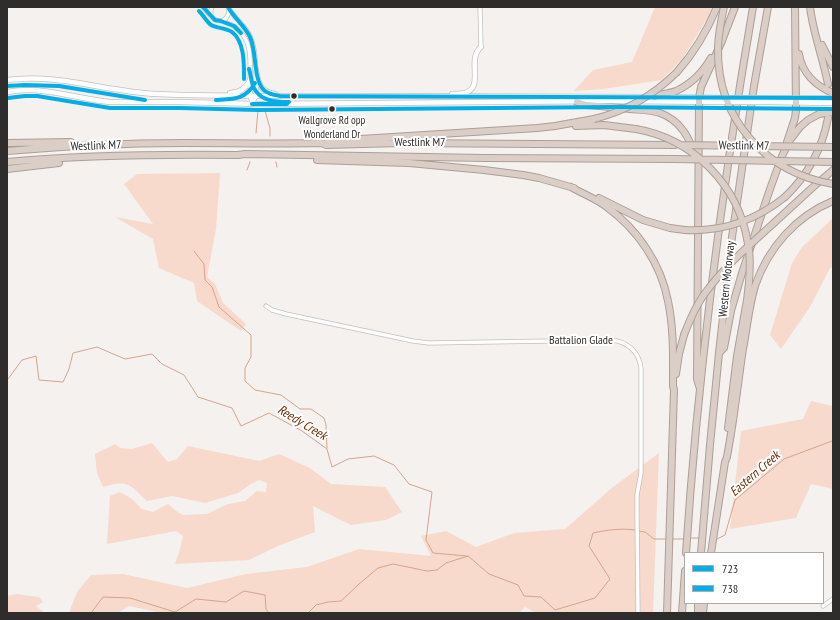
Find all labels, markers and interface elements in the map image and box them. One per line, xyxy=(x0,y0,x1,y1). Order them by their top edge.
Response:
unlabelled marker xyxy=(289,91,299,101)
marker: Wallgrove Rd opp Wonderland Dr xyxy=(327,104,337,114)
place label: Wallgrove Rd opp Wonderland Dr xyxy=(299,114,365,140)
street label: Westlink M7 xyxy=(395,136,445,150)
street label: Westlink M7 xyxy=(70,138,122,154)
street label: Westlink M7 xyxy=(718,138,770,154)
street label: Western Motorway xyxy=(716,240,738,318)
street label: Battalion Glade xyxy=(549,334,613,348)
water label: Reedy Creek xyxy=(275,402,329,444)
water label: Eastern Creek xyxy=(727,448,783,500)
legend xyxy=(684,552,824,604)
text: 723 xyxy=(722,561,738,576)
text: 738 xyxy=(722,581,738,596)

